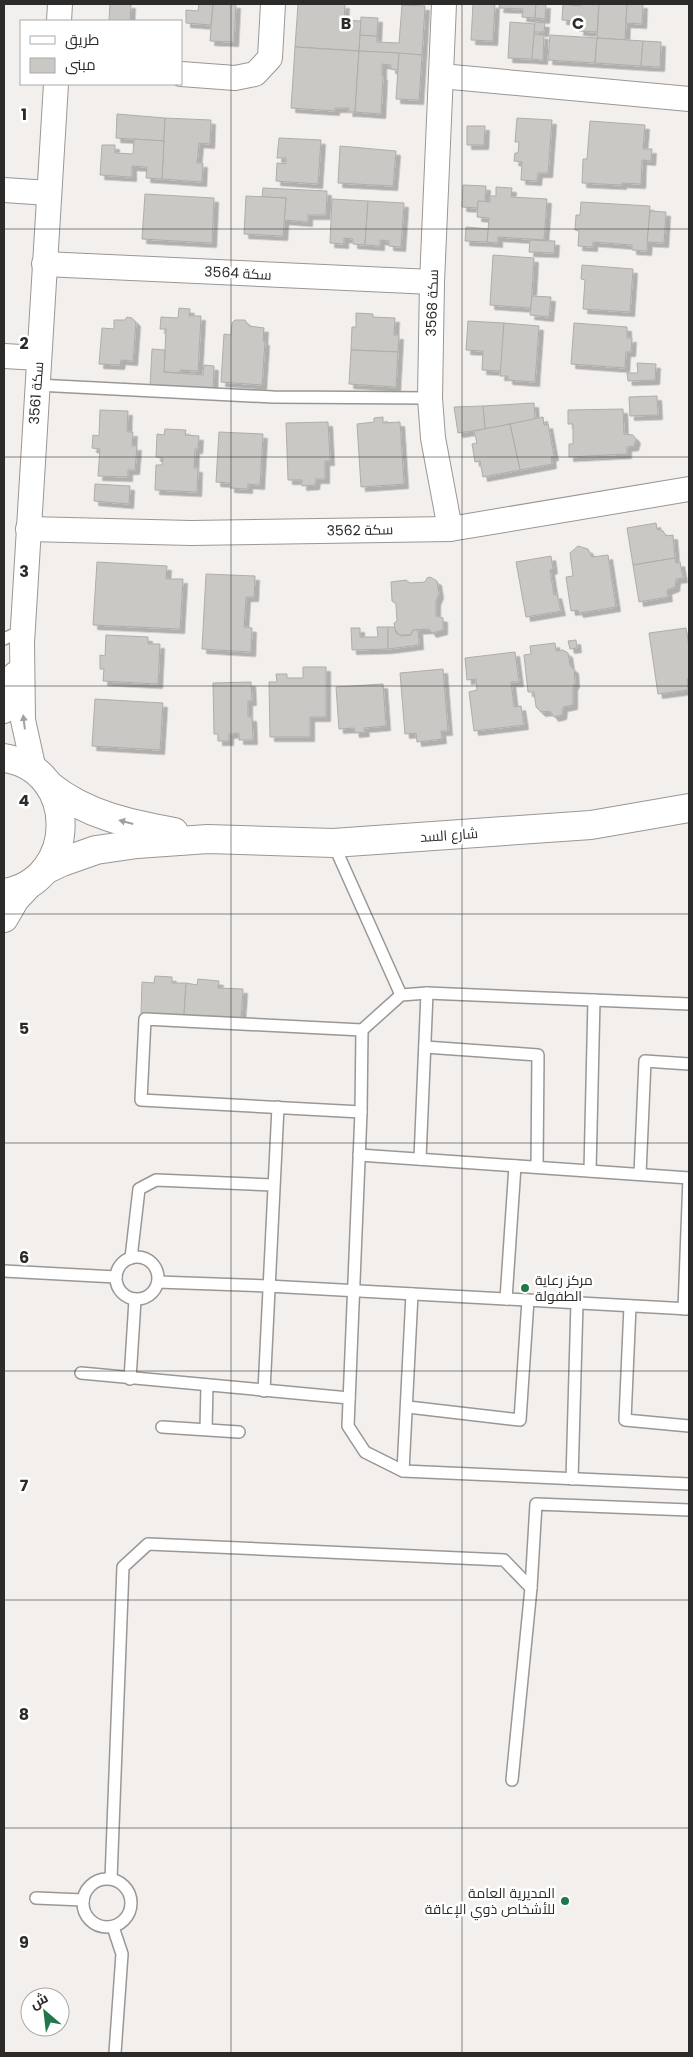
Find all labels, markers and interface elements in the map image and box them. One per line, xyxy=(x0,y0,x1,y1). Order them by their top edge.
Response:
text: B xyxy=(341,12,351,35)
text: C xyxy=(572,12,584,35)
legend xyxy=(20,20,182,85)
text: طريق xyxy=(65,29,99,50)
text: مبنى xyxy=(65,54,96,75)
text: 1 xyxy=(21,103,27,126)
street label: سكة 3564 xyxy=(204,261,272,285)
street label: سكة 3568 xyxy=(421,269,443,337)
text: 2 xyxy=(19,332,29,355)
street label: سكة 3561 xyxy=(24,361,48,425)
street label: سكة 3562 xyxy=(327,519,393,541)
text: 3 xyxy=(19,560,29,583)
one-way arrow xyxy=(20,714,28,730)
text: 4 xyxy=(19,789,30,812)
one-way arrow xyxy=(118,818,133,826)
street label: شارع السد xyxy=(419,823,479,847)
text: 5 xyxy=(19,1017,29,1040)
text: 6 xyxy=(19,1246,29,1269)
place label: مركز رعاية الطفولة xyxy=(535,1270,593,1306)
marker: مركز رعاية الطفولة xyxy=(519,1282,531,1294)
text: 7 xyxy=(20,1474,29,1497)
text: 8 xyxy=(19,1703,29,1726)
place label: المديرية العامة للأشخاص ذوي الإعاقة xyxy=(425,1883,555,1921)
marker: المديرية العامة للأشخاص ذوي الإعاقة xyxy=(559,1895,571,1907)
text: 9 xyxy=(19,1931,29,1954)
north arrow xyxy=(20,1987,70,2037)
text: ش xyxy=(26,1987,52,2014)

